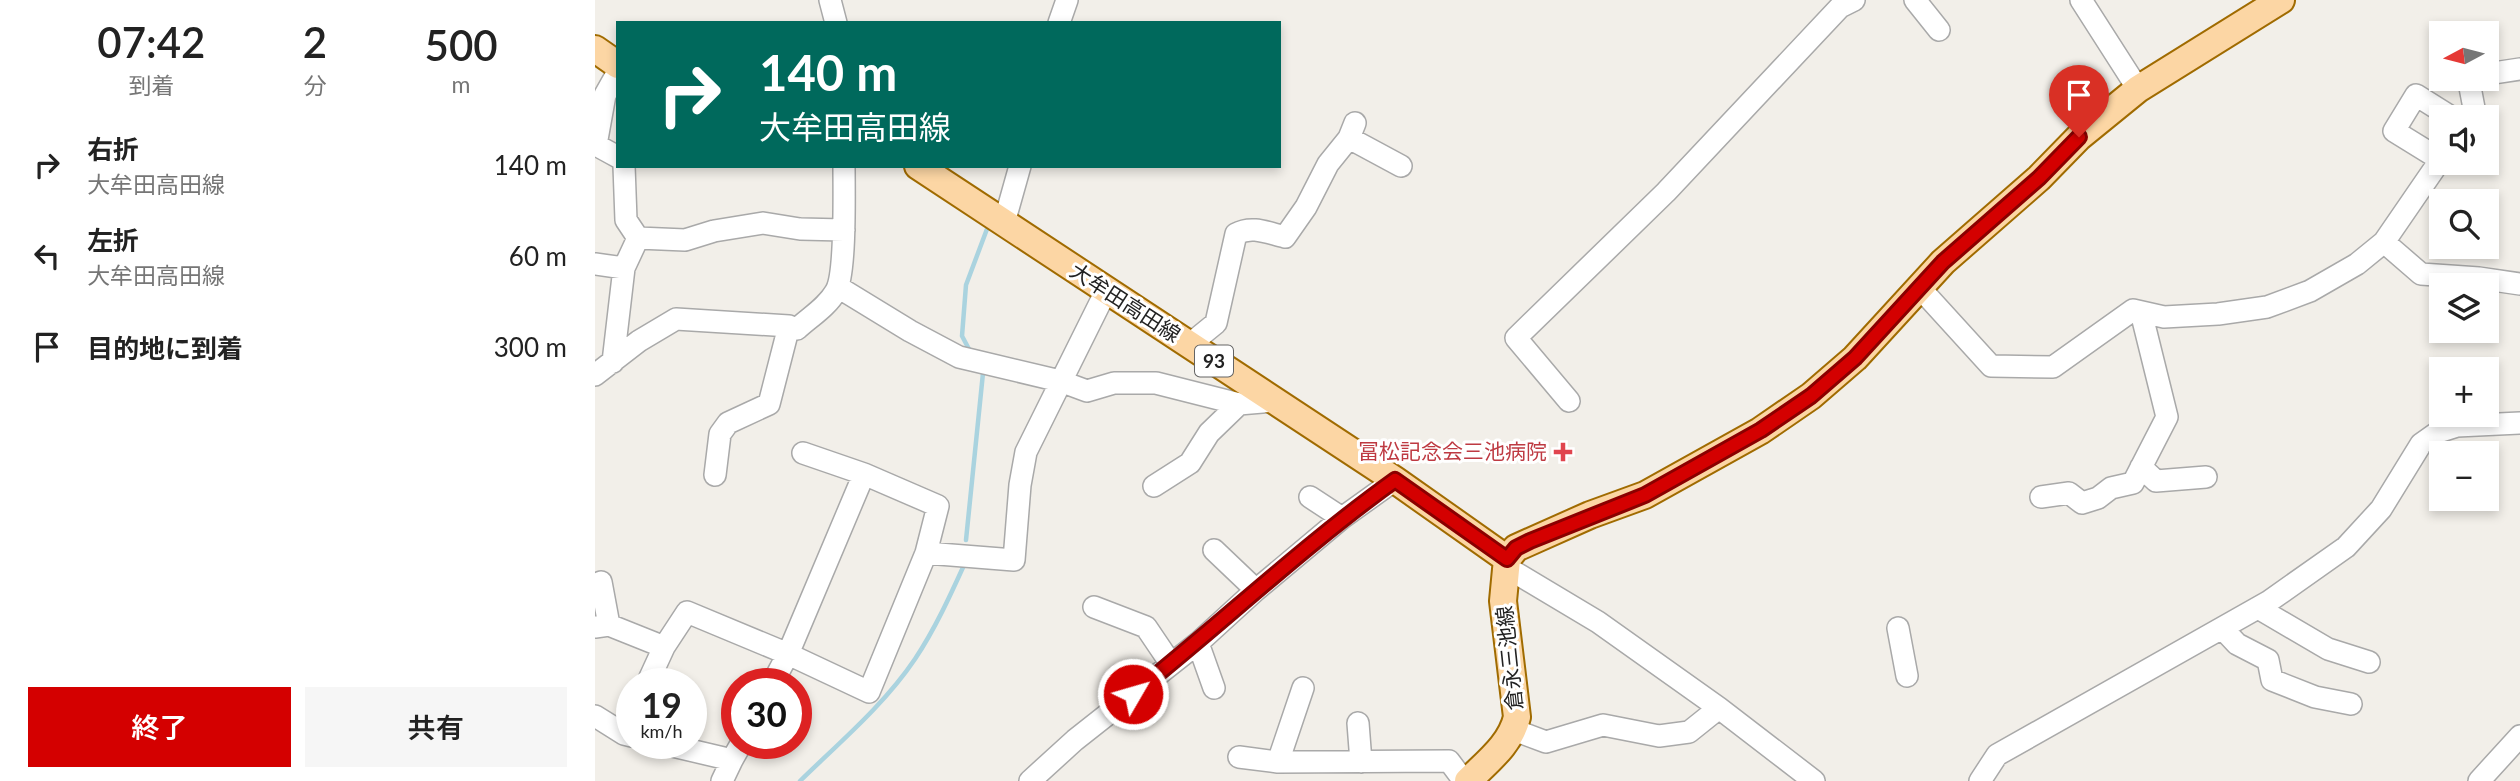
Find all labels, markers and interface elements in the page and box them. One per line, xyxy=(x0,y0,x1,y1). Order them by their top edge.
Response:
text: 07:42 xyxy=(97,17,205,67)
text: 2 xyxy=(303,17,327,67)
text: 500 xyxy=(425,20,498,70)
north arrow xyxy=(2429,21,2499,91)
map controls xyxy=(2429,21,2499,511)
text: 140 m xyxy=(759,43,897,101)
icon: right xyxy=(644,49,735,140)
pin xyxy=(2049,65,2109,137)
text: m xyxy=(452,70,471,98)
text: 到着 xyxy=(128,71,174,99)
text: 分 xyxy=(303,71,326,99)
icon: arrive xyxy=(2060,76,2098,114)
button: sound xyxy=(2429,105,2499,175)
text: 大牟田高田線 xyxy=(759,107,951,146)
text: 右折 xyxy=(87,133,139,165)
icon: right xyxy=(28,146,66,184)
text: 140 m xyxy=(494,149,567,181)
text: 大牟田高田線 xyxy=(87,170,225,198)
button: search xyxy=(2429,189,2499,259)
text: 左折 xyxy=(87,224,139,256)
icon: left xyxy=(28,237,66,275)
text: 60 m xyxy=(509,240,567,272)
street label: 大牟田高田線 xyxy=(1066,257,1185,347)
text: 大牟田高田線 xyxy=(87,261,225,289)
button: layers xyxy=(2429,273,2499,343)
icon: arrive xyxy=(28,328,66,366)
text: 300 m xyxy=(494,331,567,363)
text: 目的地に到着 xyxy=(87,332,243,364)
road number: 93 xyxy=(1195,346,1233,376)
button: + xyxy=(2429,357,2499,427)
place label: 冨松記念会三池病院 xyxy=(1358,438,1547,463)
button: − xyxy=(2429,441,2499,511)
marker: 冨松記念会三池病院 xyxy=(1553,442,1573,462)
street label: 倉永三池線 xyxy=(1491,605,1526,712)
position arrow xyxy=(1096,657,1170,731)
speed limit sign: 30 xyxy=(721,668,812,759)
text: 19 xyxy=(641,683,682,725)
button: 終了 xyxy=(28,687,291,767)
button: 共有 xyxy=(305,687,567,767)
text: km/h xyxy=(640,720,683,742)

